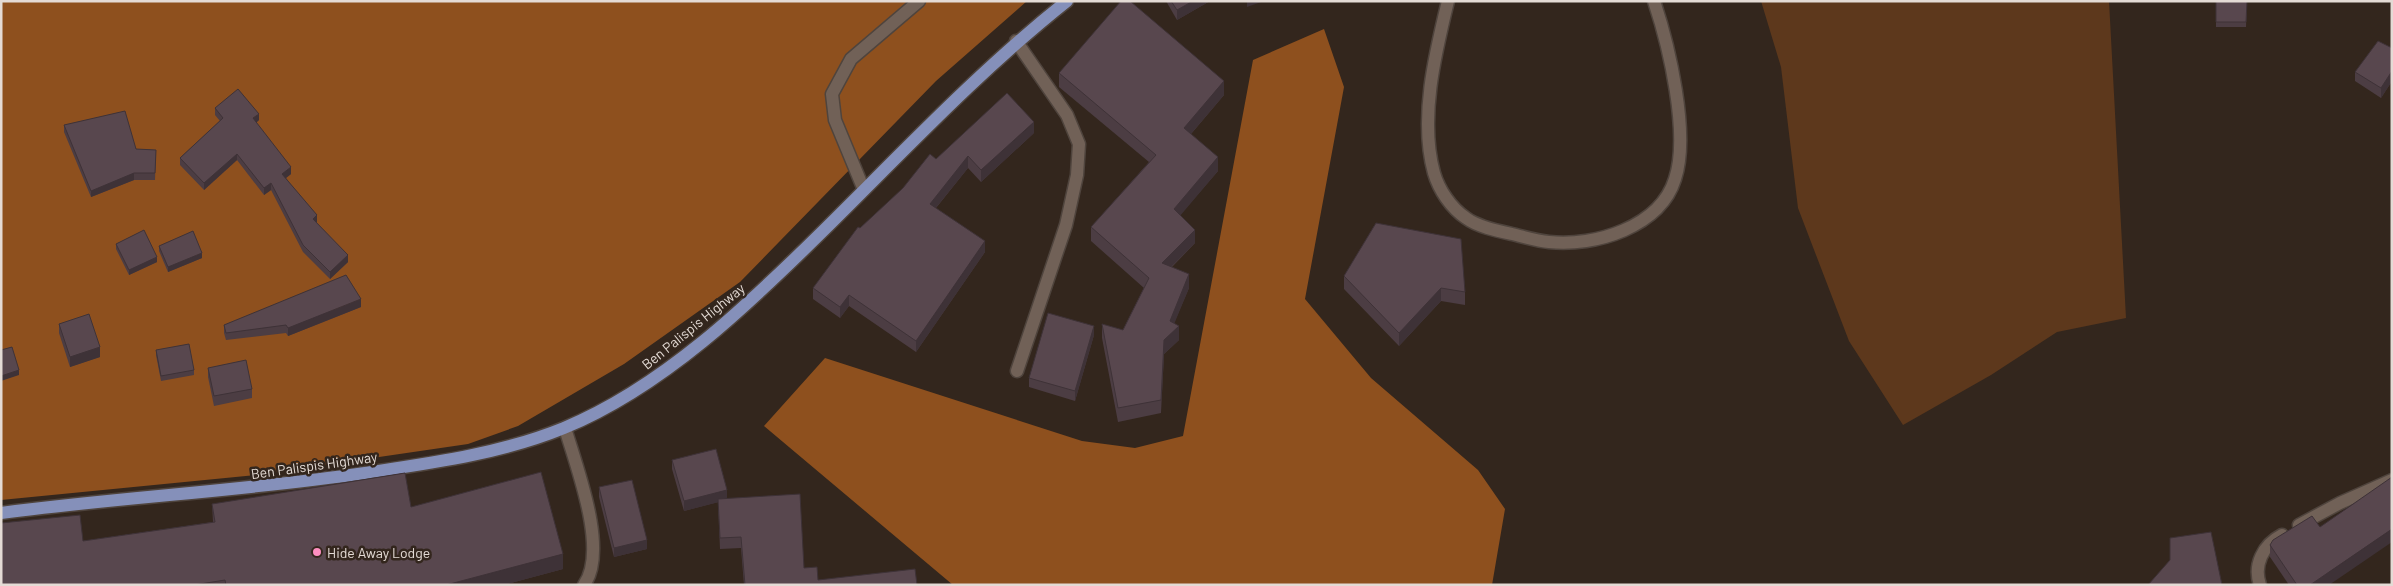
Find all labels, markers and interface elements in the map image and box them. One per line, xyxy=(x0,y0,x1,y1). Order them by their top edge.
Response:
street label: Ben Palispis Highway xyxy=(638,279,748,373)
street label: Ben Palispis Highway xyxy=(250,448,379,482)
place label: Hide Away Lodge xyxy=(327,544,430,561)
marker: Hide Away Lodge xyxy=(311,546,323,558)

